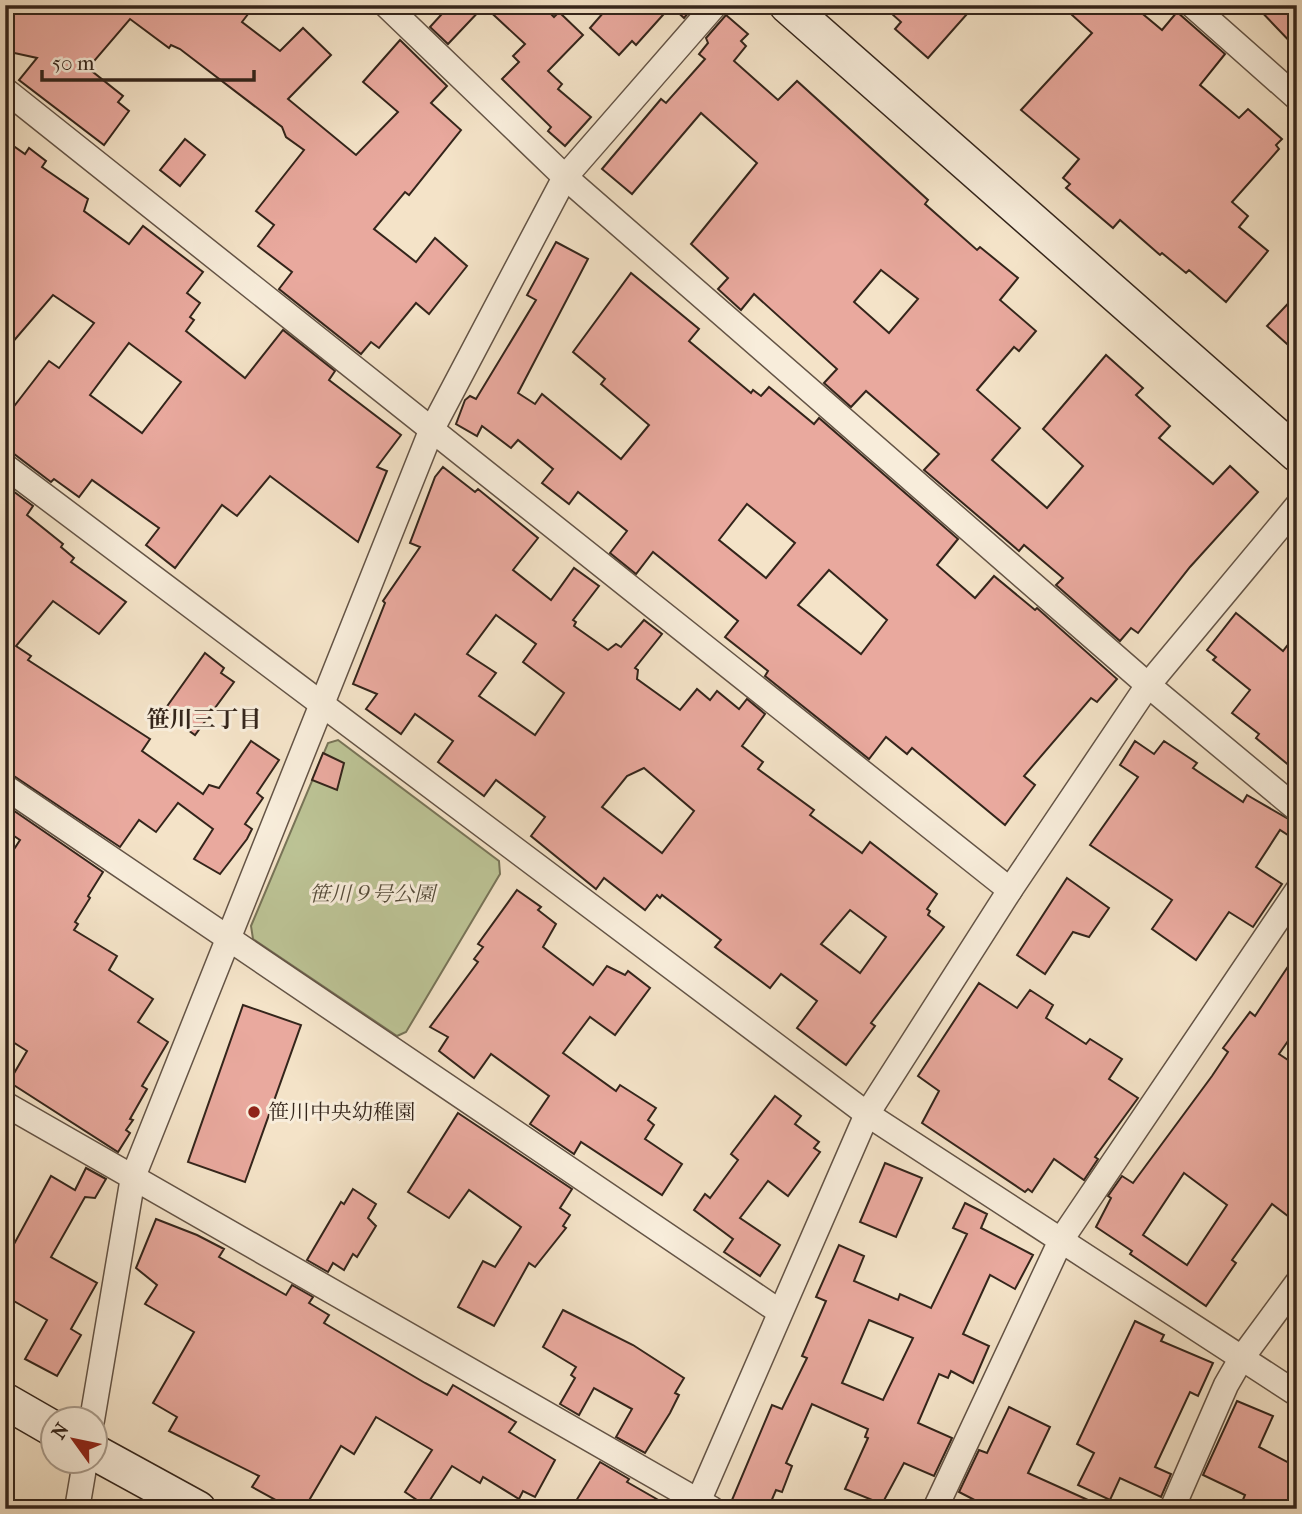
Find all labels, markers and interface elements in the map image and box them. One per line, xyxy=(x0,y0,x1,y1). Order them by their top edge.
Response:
scale bar xyxy=(42,38,254,82)
text: 50 m xyxy=(52,51,95,75)
district label: 笹川三丁目 xyxy=(147,706,262,733)
park label: 笹川９号公園 xyxy=(309,882,438,906)
place label: 笹川中央幼稚園 xyxy=(268,1100,415,1124)
marker: 笹川中央幼稚園 xyxy=(246,1104,262,1120)
north arrow xyxy=(38,1406,108,1476)
text: N xyxy=(47,1419,74,1443)

